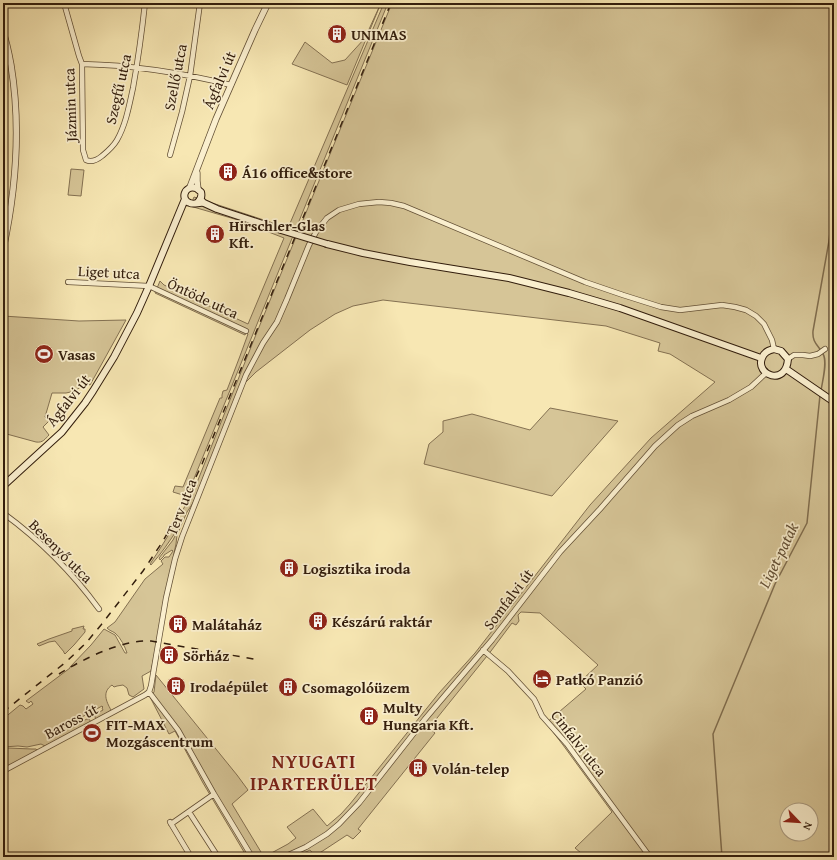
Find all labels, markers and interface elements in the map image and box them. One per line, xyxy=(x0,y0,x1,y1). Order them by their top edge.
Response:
building icon: UNIMAS xyxy=(326,23,348,45)
place label: UNIMAS xyxy=(351,24,407,45)
street label: Szellő utca xyxy=(158,42,192,112)
street label: Ágfalvi út xyxy=(197,47,241,112)
street label: Szegfű utca xyxy=(100,52,136,126)
street label: Jázmin utca xyxy=(58,68,82,144)
building icon: Á16 office&store xyxy=(217,161,239,183)
place label: Á16 office&store xyxy=(242,162,353,183)
place label: Hirschler-Glas Kft. xyxy=(229,215,325,253)
building icon: Hirschler-Glas Kft. xyxy=(204,223,226,245)
street label: Liget utca xyxy=(78,260,140,284)
street label: Öntöde utca xyxy=(164,272,242,324)
sports icon: Vasas xyxy=(33,343,55,365)
place label: Vasas xyxy=(58,344,95,365)
street label: Ágfalvi út xyxy=(41,369,96,431)
street label: Terv utca xyxy=(161,476,201,538)
street label: Besenyő utca xyxy=(24,514,98,588)
water label: Liget-patak xyxy=(751,518,804,593)
building icon: Logisztika iroda xyxy=(278,557,300,579)
place label: Logisztika iroda xyxy=(303,558,411,579)
street label: Somfalvi út xyxy=(478,563,538,634)
building icon: Készárú raktár xyxy=(307,610,329,632)
place label: Készárú raktár xyxy=(332,611,432,632)
building icon: Malátaház xyxy=(167,613,189,635)
place label: Malátaház xyxy=(192,614,262,635)
building icon: Sörház xyxy=(158,644,180,666)
place label: Sörház xyxy=(183,645,229,666)
hotel icon: Patkó Panzió xyxy=(531,668,553,690)
place label: Patkó Panzió xyxy=(556,669,643,690)
building icon: Irodaépület xyxy=(165,675,187,697)
place label: Irodaépület xyxy=(190,676,269,697)
building icon: Csomagolóüzem xyxy=(277,676,299,698)
place label: Csomagolóüzem xyxy=(302,677,410,698)
place label: Multy Hungaria Kft. xyxy=(383,697,474,735)
street label: Baross út xyxy=(41,698,102,744)
building icon: Multy Hungaria Kft. xyxy=(358,705,380,727)
street label: Cinfalvi utca xyxy=(546,705,612,781)
place label: FIT-MAX Mozgáscentrum xyxy=(106,714,213,752)
sports icon: FIT-MAX Mozgáscentrum xyxy=(81,722,103,744)
district label: NYUGATI IPARTERÜLET xyxy=(250,747,378,797)
building icon: Volán-telep xyxy=(407,757,429,779)
place label: Volán-telep xyxy=(432,758,510,779)
north arrow xyxy=(779,802,819,842)
text: N xyxy=(799,820,817,834)

